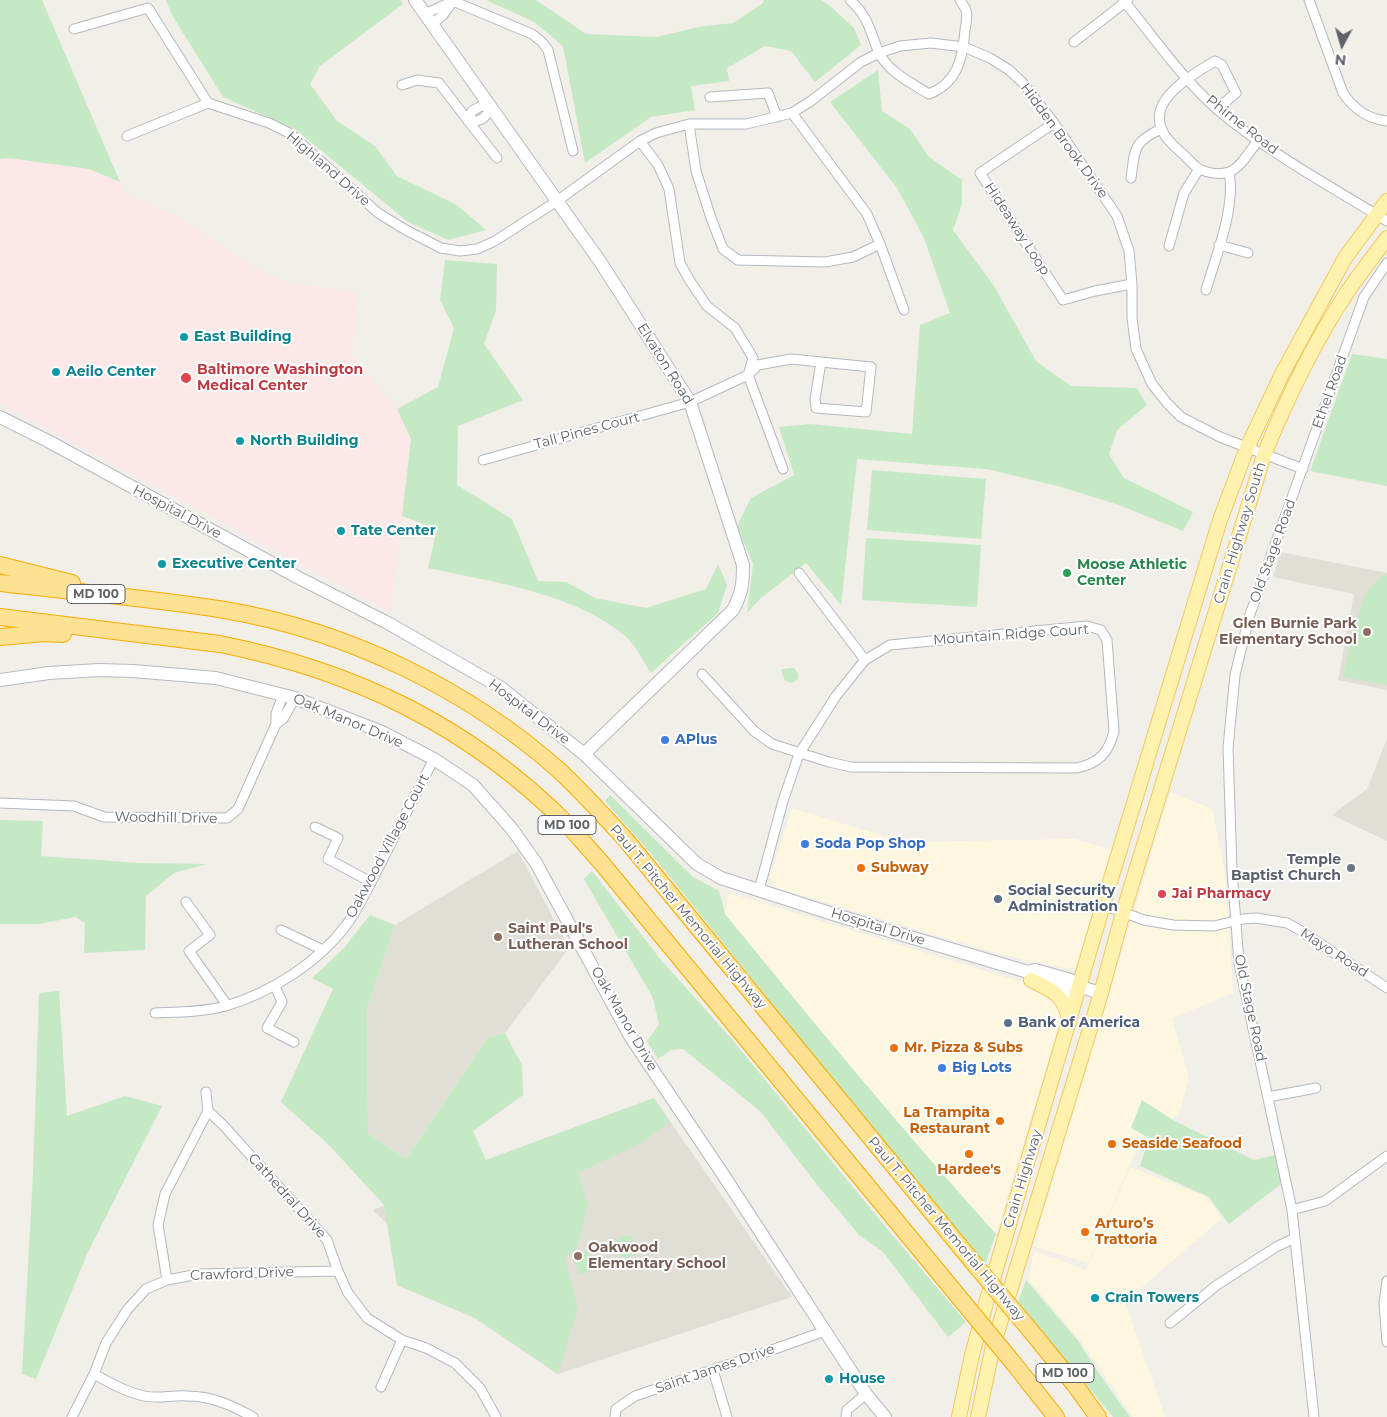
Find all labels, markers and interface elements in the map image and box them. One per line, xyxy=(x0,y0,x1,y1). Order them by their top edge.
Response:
north arrow xyxy=(1317,20,1367,70)
text: N xyxy=(1334,50,1347,69)
street label: Hidden Brook Drive xyxy=(1017,80,1111,202)
street label: Phirne Road xyxy=(1203,92,1281,158)
street label: Highland Drive xyxy=(283,128,373,210)
street label: Hideaway Loop xyxy=(981,179,1053,279)
street label: Elvaton Road xyxy=(633,320,697,408)
place label: East Building xyxy=(194,329,292,345)
marker: East Building xyxy=(178,331,190,343)
street label: Ethel Road xyxy=(1309,353,1351,431)
place label: Baltimore Washington Medical Center xyxy=(197,362,363,394)
place label: Aeilo Center xyxy=(66,364,156,380)
marker: Aeilo Center xyxy=(50,366,62,378)
marker: Baltimore Washington Medical Center xyxy=(179,371,193,385)
street label: Tall Pines Court xyxy=(532,409,642,453)
place label: North Building xyxy=(250,433,359,449)
marker: North Building xyxy=(234,435,246,447)
street label: Crain Highway South xyxy=(1210,460,1270,606)
street label: Hospital Drive xyxy=(130,482,224,542)
street label: Old Stage Road xyxy=(1246,497,1300,605)
place label: Tate Center xyxy=(351,523,436,539)
marker: Tate Center xyxy=(335,525,347,537)
place label: Executive Center xyxy=(172,556,297,572)
place label: Moose Athletic Center xyxy=(1077,557,1187,590)
marker: Executive Center xyxy=(156,558,168,570)
marker: Moose Athletic Center xyxy=(1061,567,1073,579)
road number: MD 100 xyxy=(67,584,125,604)
place label: Glen Burnie Park Elementary School xyxy=(1219,616,1357,648)
street label: Mountain Ridge Court xyxy=(933,621,1089,649)
marker: Glen Burnie Park Elementary School xyxy=(1361,626,1373,638)
street label: Hospital Drive xyxy=(485,676,573,748)
street label: Oak Manor Drive xyxy=(290,690,406,752)
place label: APlus xyxy=(675,732,717,748)
marker: APlus xyxy=(659,734,671,746)
street label: Oakwood Village Court xyxy=(343,771,433,921)
street label: Woodhill Drive xyxy=(114,809,218,827)
road number: MD 100 xyxy=(538,816,596,834)
street label: Paul T. Pitcher Memorial Highway xyxy=(606,821,770,1013)
place label: Soda Pop Shop xyxy=(815,836,926,852)
marker: Soda Pop Shop xyxy=(799,838,811,850)
place label: Temple Baptist Church xyxy=(1231,852,1341,884)
place label: Subway xyxy=(871,860,929,876)
marker: Subway xyxy=(855,862,867,874)
marker: Temple Baptist Church xyxy=(1345,862,1357,874)
place label: Social Security Administration xyxy=(1008,883,1118,916)
place label: Jai Pharmacy xyxy=(1172,886,1271,902)
marker: Jai Pharmacy xyxy=(1156,888,1168,900)
marker: Social Security Administration xyxy=(992,893,1004,905)
street label: Hospital Drive xyxy=(829,905,927,949)
place label: Saint Paul's Lutheran School xyxy=(508,921,628,954)
street label: Mayo Road xyxy=(1297,925,1371,981)
marker: Saint Paul's Lutheran School xyxy=(492,931,504,943)
street label: Old Stage Road xyxy=(1230,953,1270,1063)
street label: Oak Manor Drive xyxy=(587,964,661,1074)
place label: Bank of America xyxy=(1018,1015,1140,1031)
marker: Bank of America xyxy=(1002,1017,1014,1029)
place label: Mr. Pizza & Subs xyxy=(904,1040,1023,1056)
marker: Mr. Pizza & Subs xyxy=(888,1042,900,1054)
place label: Big Lots xyxy=(952,1060,1012,1076)
marker: Big Lots xyxy=(936,1062,948,1074)
place label: La Trampita Restaurant xyxy=(903,1105,990,1138)
marker: La Trampita Restaurant xyxy=(994,1115,1006,1127)
street label: Crain Highway xyxy=(1000,1128,1046,1230)
street label: Paul T. Pitcher Memorial Highway xyxy=(864,1133,1028,1325)
place label: Seaside Seafood xyxy=(1122,1136,1242,1152)
marker: Seaside Seafood xyxy=(1106,1138,1118,1150)
marker: Hardee's xyxy=(963,1148,975,1160)
street label: Cathedral Drive xyxy=(244,1150,330,1242)
place label: Hardee's xyxy=(937,1162,1001,1178)
place label: Arturo’s Trattoria xyxy=(1095,1216,1157,1248)
marker: Arturo’s Trattoria xyxy=(1079,1226,1091,1238)
place label: Oakwood Elementary School xyxy=(588,1240,726,1272)
marker: Oakwood Elementary School xyxy=(572,1250,584,1262)
street label: Crawford Drive xyxy=(190,1264,294,1284)
place label: Crain Towers xyxy=(1105,1290,1199,1306)
marker: Crain Towers xyxy=(1089,1292,1101,1304)
street label: Saint James Drive xyxy=(653,1341,777,1397)
road number: MD 100 xyxy=(1036,1364,1094,1382)
place label: House xyxy=(839,1371,885,1387)
marker: House xyxy=(823,1373,835,1385)

